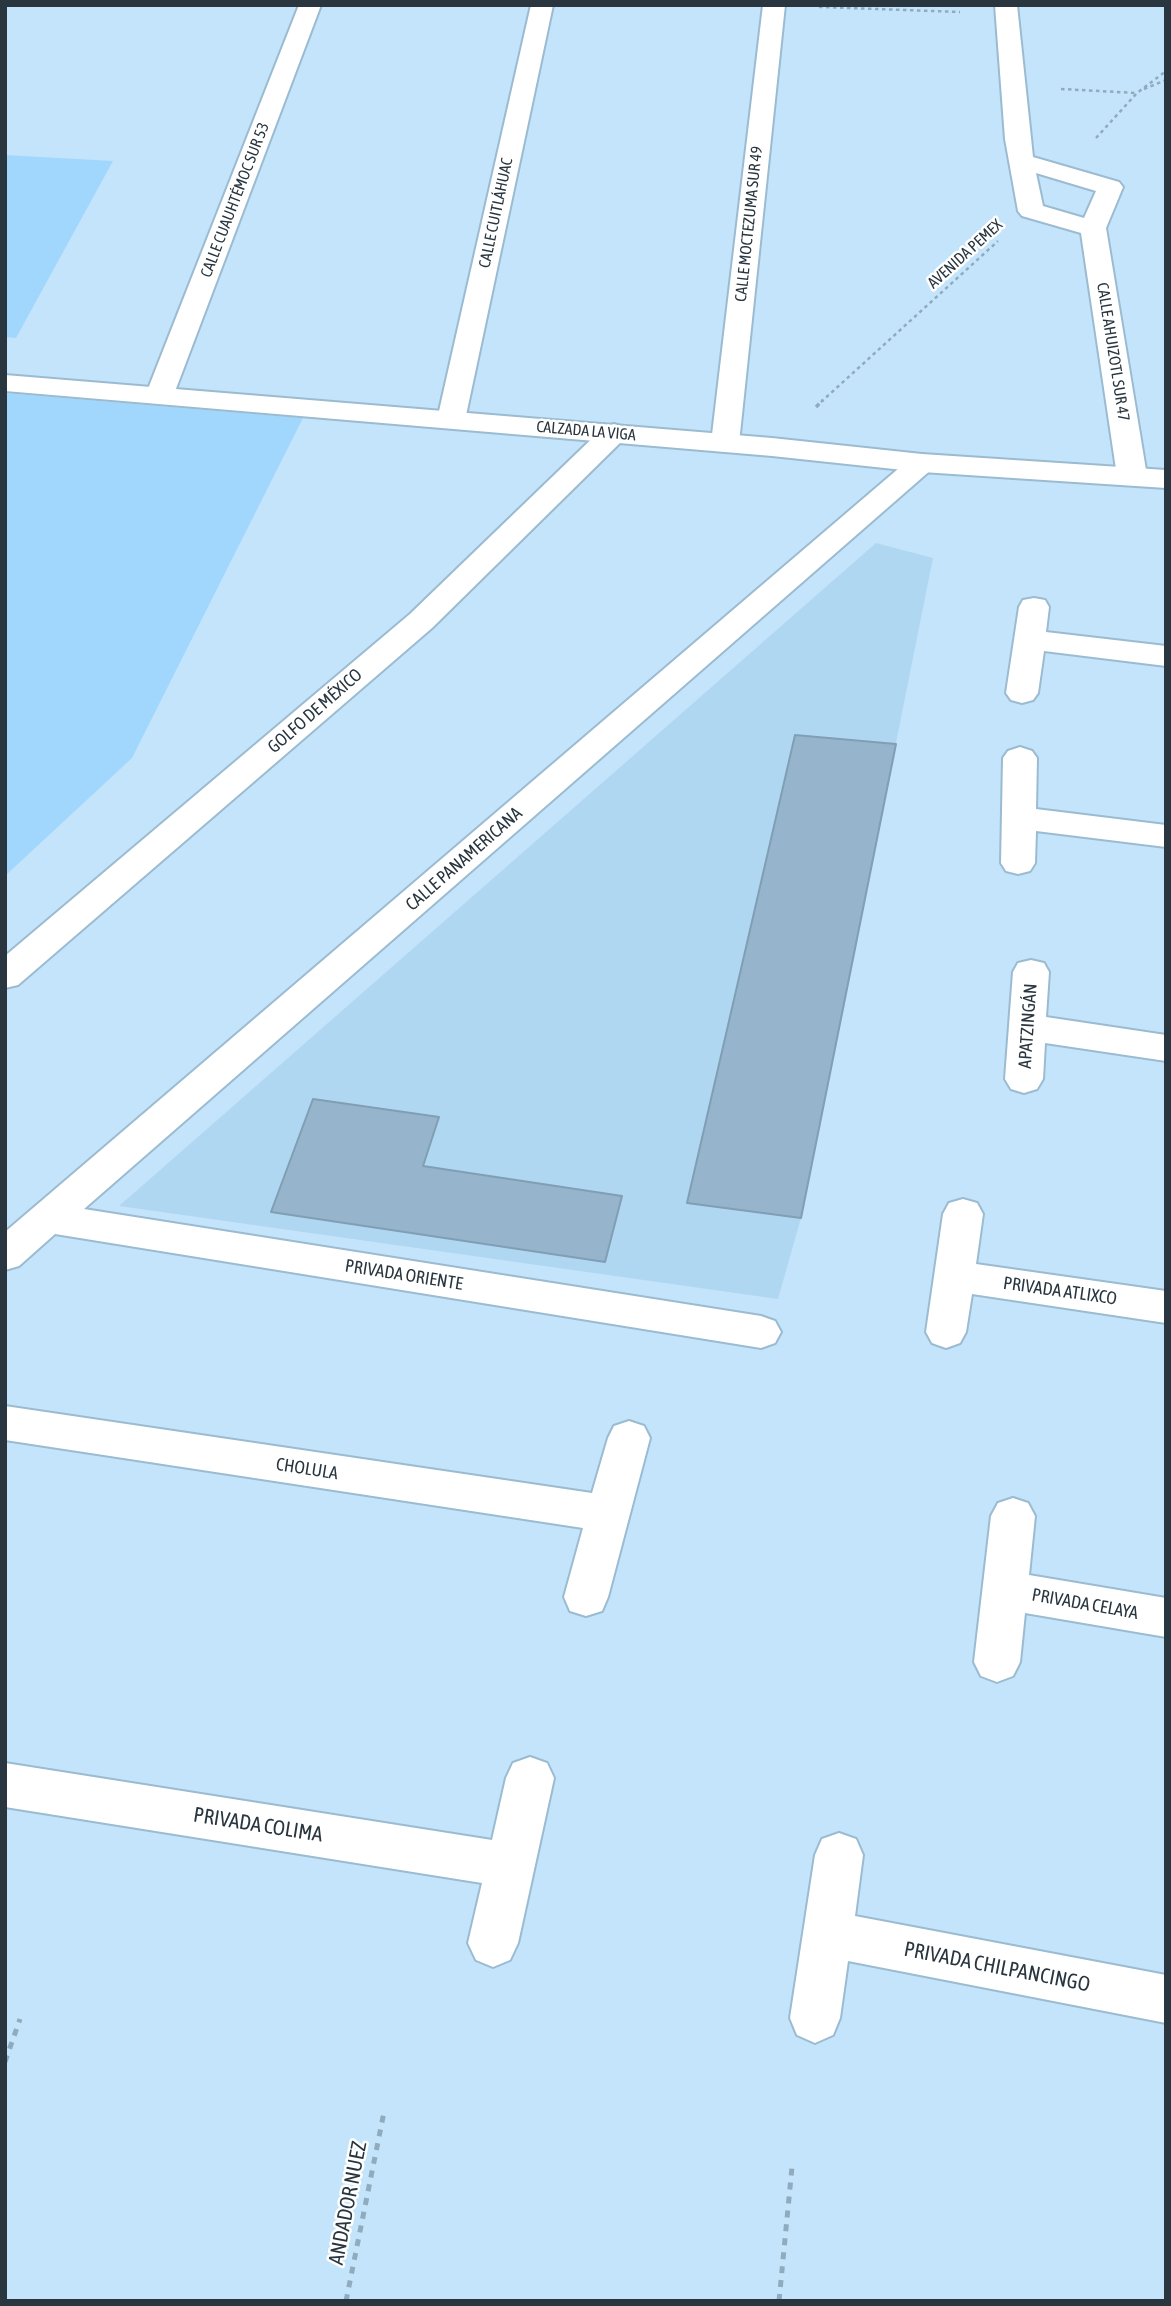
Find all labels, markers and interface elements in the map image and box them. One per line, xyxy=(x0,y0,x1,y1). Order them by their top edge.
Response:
street label: CALLE CUAUHTÉMOC SUR 53 xyxy=(197,120,273,280)
street label: CALLE MOCTEZUMA SUR 49 xyxy=(731,145,767,303)
street label: CALLE CUITLÁHUAC xyxy=(475,156,517,270)
street label: AVENIDA PEMEX xyxy=(924,215,1006,293)
street label: CALLE AHUIZOTL SUR 47 xyxy=(1093,281,1133,423)
street label: CALZADA LA VIGA xyxy=(535,417,637,445)
street label: GOLFO DE MÉXICO xyxy=(263,664,367,758)
street label: CALLE PANAMERICANA xyxy=(401,803,527,915)
street label: APATZINGÁN xyxy=(1014,983,1042,1069)
street label: PRIVADA ORIENTE xyxy=(344,1255,464,1295)
street label: PRIVADA ATLIXCO xyxy=(1002,1272,1118,1310)
street label: CHOLULA xyxy=(274,1453,340,1485)
street label: PRIVADA CELAYA xyxy=(1030,1584,1140,1624)
street label: PRIVADA COLIMA xyxy=(192,1802,324,1848)
street label: PRIVADA CHILPANCINGO xyxy=(902,1937,1092,1997)
street label: ANDADOR NUEZ xyxy=(324,2139,372,2267)

